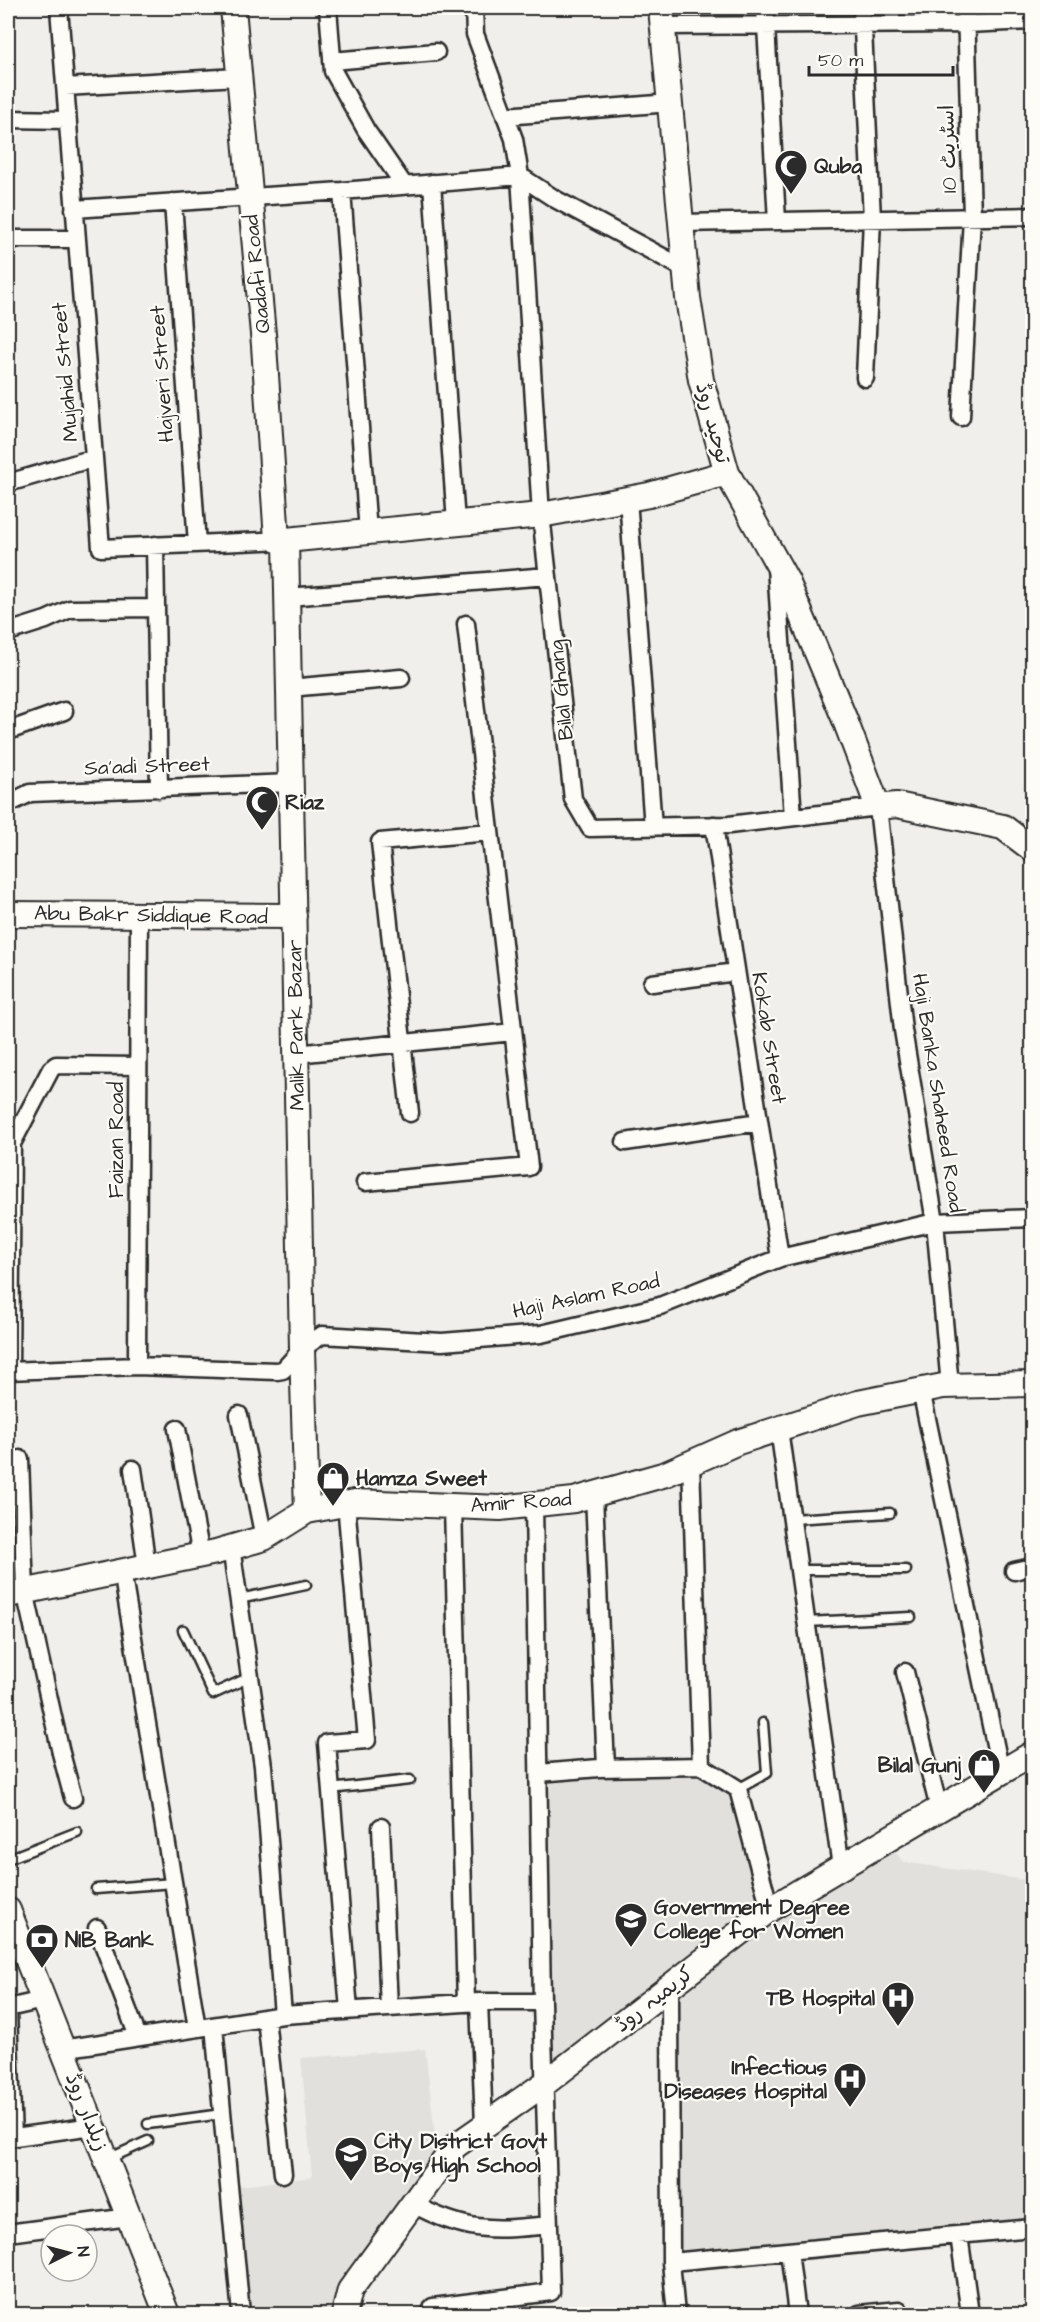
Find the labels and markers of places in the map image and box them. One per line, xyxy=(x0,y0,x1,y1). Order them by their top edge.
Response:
mosque icon: Quba xyxy=(773,148,809,195)
place label: Quba xyxy=(814,152,862,181)
mosque icon: Riaz xyxy=(244,784,280,831)
place label: Riaz xyxy=(285,788,325,817)
shop icon: Hamza Sweet xyxy=(315,1460,351,1507)
place label: Hamza Sweet xyxy=(356,1464,487,1493)
shop icon: Bilal Gunj xyxy=(966,1747,1002,1794)
place label: Bilal Gunj xyxy=(878,1751,961,1781)
place label: Government Degree College for Women xyxy=(654,1893,851,1948)
school or university icon: Government Degree College for Women xyxy=(613,1901,649,1948)
bank icon: NIB Bank xyxy=(24,1922,60,1969)
place label: NIB Bank xyxy=(65,1926,154,1955)
hospital icon: TB Hospital xyxy=(880,1980,916,2027)
place label: TB Hospital xyxy=(765,1984,876,2014)
place label: Infectious Diseases Hospital xyxy=(664,2053,828,2107)
hospital icon: Infectious Diseases Hospital xyxy=(832,2061,868,2108)
place label: City District Govt Boys High School xyxy=(374,2127,547,2183)
school or university icon: City District Govt Boys High School xyxy=(333,2135,369,2182)

